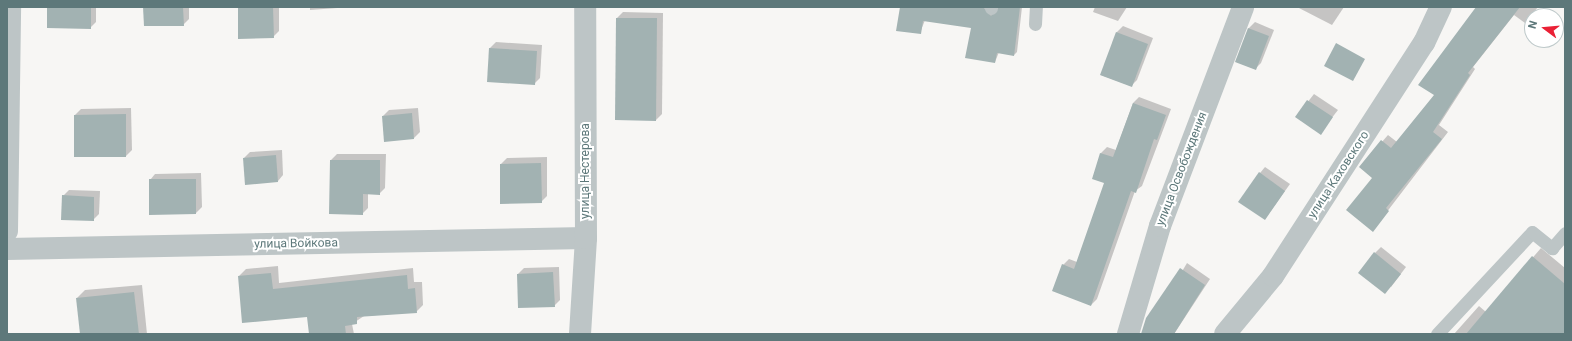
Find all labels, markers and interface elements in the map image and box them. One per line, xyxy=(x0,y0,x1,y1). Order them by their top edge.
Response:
north arrow xyxy=(1524,8,1564,48)
text: N xyxy=(1526,19,1540,30)
street label: улица Освобождения xyxy=(1154,110,1210,228)
street label: улица Нестерова xyxy=(579,123,593,219)
street label: улица Каховского xyxy=(1305,129,1373,221)
street label: улица Войкова xyxy=(254,236,338,252)

